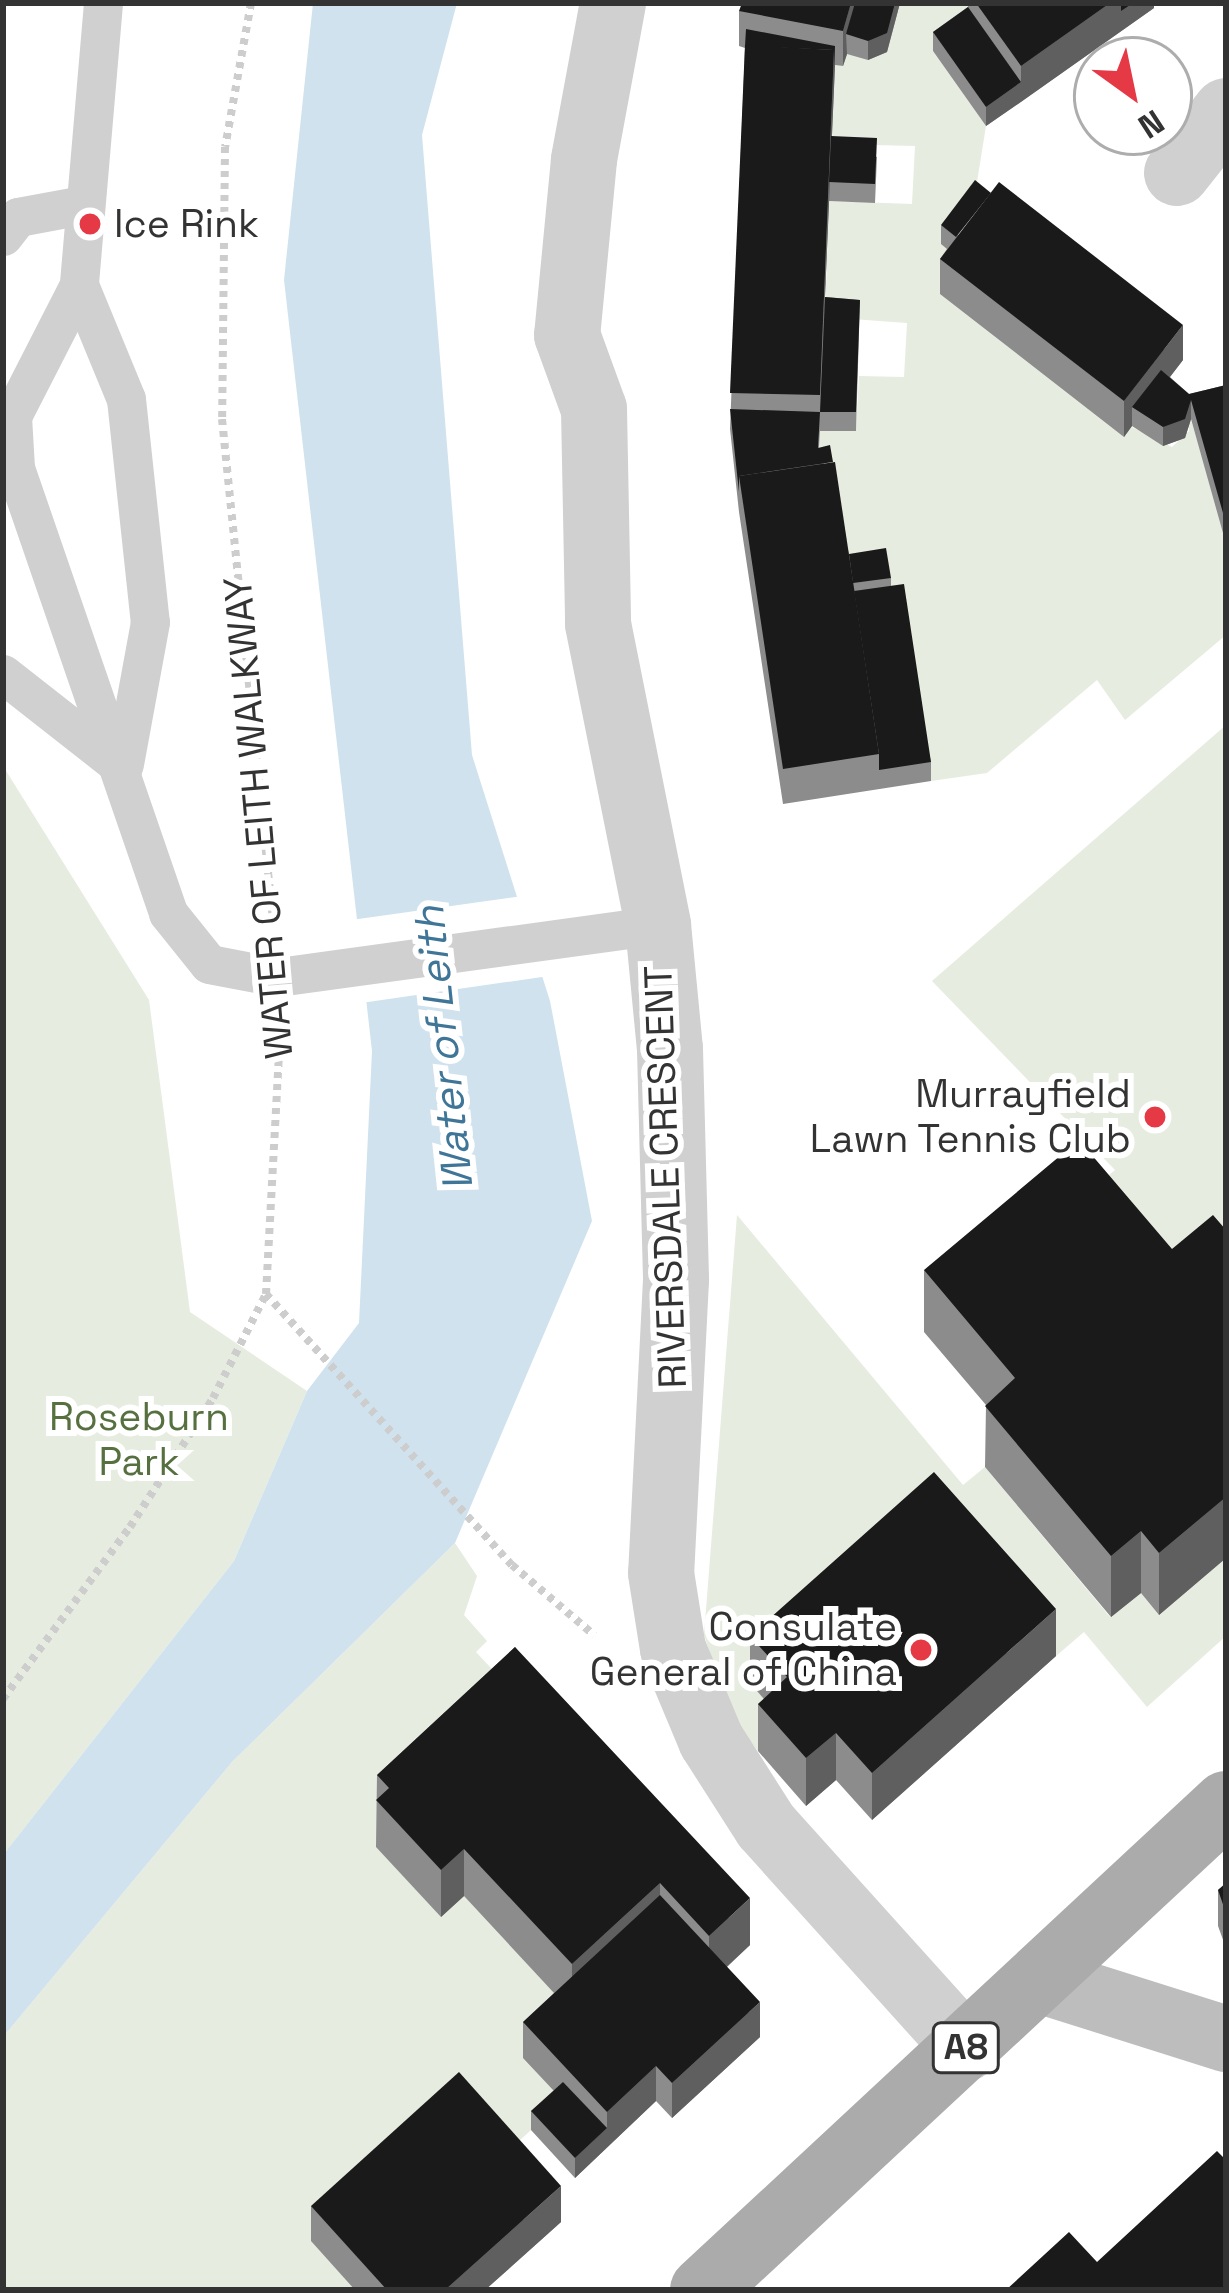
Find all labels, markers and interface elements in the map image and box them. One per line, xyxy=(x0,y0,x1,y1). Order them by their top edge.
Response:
north arrow xyxy=(1073,36,1193,156)
text: N xyxy=(1130,100,1172,147)
place label: Ice Rink xyxy=(114,201,259,247)
marker: Ice Rink xyxy=(77,211,103,237)
street label: WATER OF LEITH WALKWAY xyxy=(215,575,303,1061)
water label: Water of Leith xyxy=(404,904,484,1194)
street label: RIVERSDALE CRESCENT xyxy=(635,965,697,1389)
place label: Murrayfield Lawn Tennis Club xyxy=(809,1072,1131,1163)
marker: Murrayfield Lawn Tennis Club xyxy=(1142,1104,1168,1130)
park label: Roseburn Park xyxy=(49,1395,229,1486)
place label: Consulate General of China xyxy=(590,1605,897,1696)
marker: Consulate General of China xyxy=(908,1637,934,1663)
road number: A8 xyxy=(930,2018,1002,2078)

